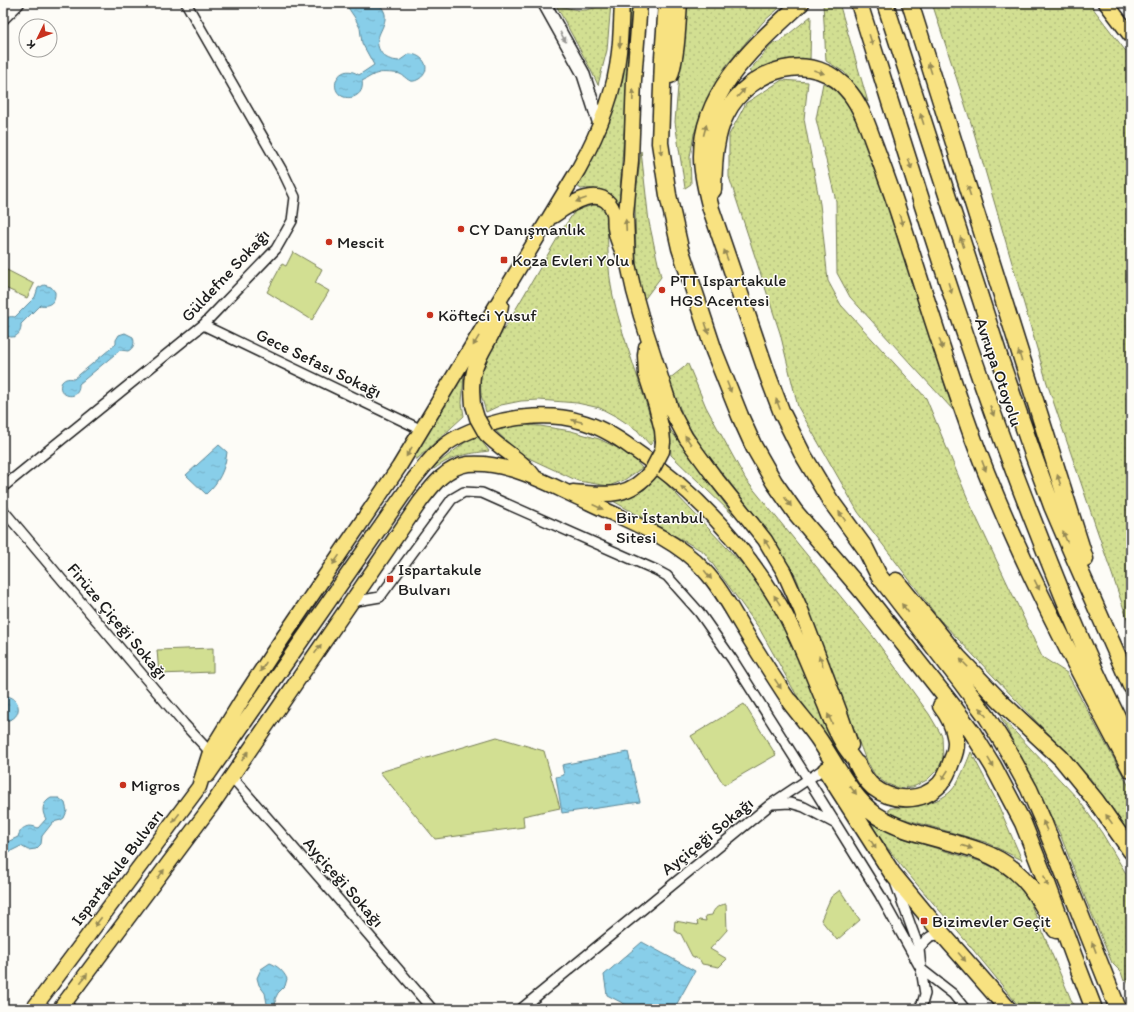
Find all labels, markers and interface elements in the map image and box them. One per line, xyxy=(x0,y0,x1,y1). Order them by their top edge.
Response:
north arrow xyxy=(18,18,58,58)
one-way arrow xyxy=(559,31,566,43)
one-way arrow xyxy=(868,34,874,46)
one-way arrow xyxy=(616,36,623,48)
text: K xyxy=(23,37,38,51)
one-way arrow xyxy=(927,61,933,73)
one-way arrow xyxy=(813,69,825,75)
one-way arrow xyxy=(737,88,746,98)
one-way arrow xyxy=(630,89,637,101)
one-way arrow xyxy=(919,112,925,124)
one-way arrow xyxy=(702,123,708,135)
one-way arrow xyxy=(658,142,665,155)
one-way arrow xyxy=(907,158,913,170)
one-way arrow xyxy=(966,185,972,197)
one-way arrow xyxy=(574,197,586,203)
one-way arrow xyxy=(898,214,904,226)
place label: CY Danışmanlık xyxy=(469,219,585,239)
one-way arrow xyxy=(623,219,630,231)
street label: Güldefne Sokağı xyxy=(177,224,273,326)
marker: CY Danışmanlık xyxy=(456,224,466,234)
place label: Mescit xyxy=(337,232,385,252)
one-way arrow xyxy=(959,236,965,248)
marker: Mescit xyxy=(324,237,334,247)
one-way arrow xyxy=(723,248,729,260)
place label: Koza Evleri Yolu xyxy=(512,250,630,270)
marker: Koza Evleri Yolu xyxy=(499,255,509,265)
place label: PTT Ispartakule HGS Acentesi xyxy=(670,270,786,310)
one-way arrow xyxy=(947,282,953,294)
marker: PTT Ispartakule HGS Acentesi xyxy=(657,285,667,295)
place label: Köfteci Yusuf xyxy=(438,305,537,325)
marker: Köfteci Yusuf xyxy=(425,310,435,320)
street label: Avrupa Otoyolu xyxy=(971,315,1027,429)
one-way arrow xyxy=(704,323,710,335)
street label: Gece Sefası Sokağı xyxy=(253,324,385,402)
one-way arrow xyxy=(472,335,479,347)
one-way arrow xyxy=(938,338,944,350)
one-way arrow xyxy=(1017,349,1023,361)
one-way arrow xyxy=(726,382,732,394)
one-way arrow xyxy=(775,397,781,409)
one-way arrow xyxy=(989,405,995,417)
one-way arrow xyxy=(570,417,583,423)
one-way arrow xyxy=(684,435,692,445)
one-way arrow xyxy=(405,446,412,458)
one-way arrow xyxy=(981,461,987,472)
one-way arrow xyxy=(1056,473,1062,485)
one-way arrow xyxy=(680,485,690,495)
one-way arrow xyxy=(784,497,792,507)
one-way arrow xyxy=(592,504,604,510)
place label: Bir İstanbul Sitesi xyxy=(616,507,703,547)
one-way arrow xyxy=(838,511,846,522)
marker: Bir İstanbul Sitesi xyxy=(603,522,613,532)
one-way arrow xyxy=(1062,531,1068,542)
one-way arrow xyxy=(763,538,770,549)
one-way arrow xyxy=(332,555,340,565)
street label: Firüze Çiçeği Sokağı xyxy=(63,559,173,683)
place label: Ispartakule Bulvarı xyxy=(398,559,482,599)
one-way arrow xyxy=(703,569,712,580)
marker: Ispartakule Bulvarı xyxy=(385,574,395,584)
one-way arrow xyxy=(1034,579,1040,591)
one-way arrow xyxy=(773,594,780,606)
one-way arrow xyxy=(901,603,909,614)
one-way arrow xyxy=(314,644,322,654)
one-way arrow xyxy=(817,655,823,667)
one-way arrow xyxy=(959,658,968,668)
one-way arrow xyxy=(259,662,267,673)
one-way arrow xyxy=(774,679,782,689)
one-way arrow xyxy=(979,707,987,717)
one-way arrow xyxy=(827,712,833,724)
one-way arrow xyxy=(241,751,249,762)
one-way arrow xyxy=(988,757,995,769)
one-way arrow xyxy=(942,770,949,781)
place label: Migros xyxy=(131,775,180,795)
marker: Migros xyxy=(118,780,128,790)
one-way arrow xyxy=(849,785,858,796)
street label: Ayçiçeği Sokağı xyxy=(657,793,757,879)
street label: Ispartakule Bulvarı xyxy=(67,805,167,929)
one-way arrow xyxy=(171,812,180,823)
one-way arrow xyxy=(1105,814,1113,825)
one-way arrow xyxy=(1042,821,1048,832)
street label: Ayçiçeği Sokağı xyxy=(300,833,388,931)
one-way arrow xyxy=(869,839,877,849)
one-way arrow xyxy=(961,844,973,850)
one-way arrow xyxy=(157,868,166,879)
one-way arrow xyxy=(1044,875,1050,887)
place label: Bizimevler Geçit xyxy=(932,911,1051,931)
marker: Bizimevler Geçit xyxy=(919,916,929,926)
one-way arrow xyxy=(94,917,102,927)
one-way arrow xyxy=(1090,940,1096,952)
one-way arrow xyxy=(958,952,967,962)
one-way arrow xyxy=(80,972,88,983)

